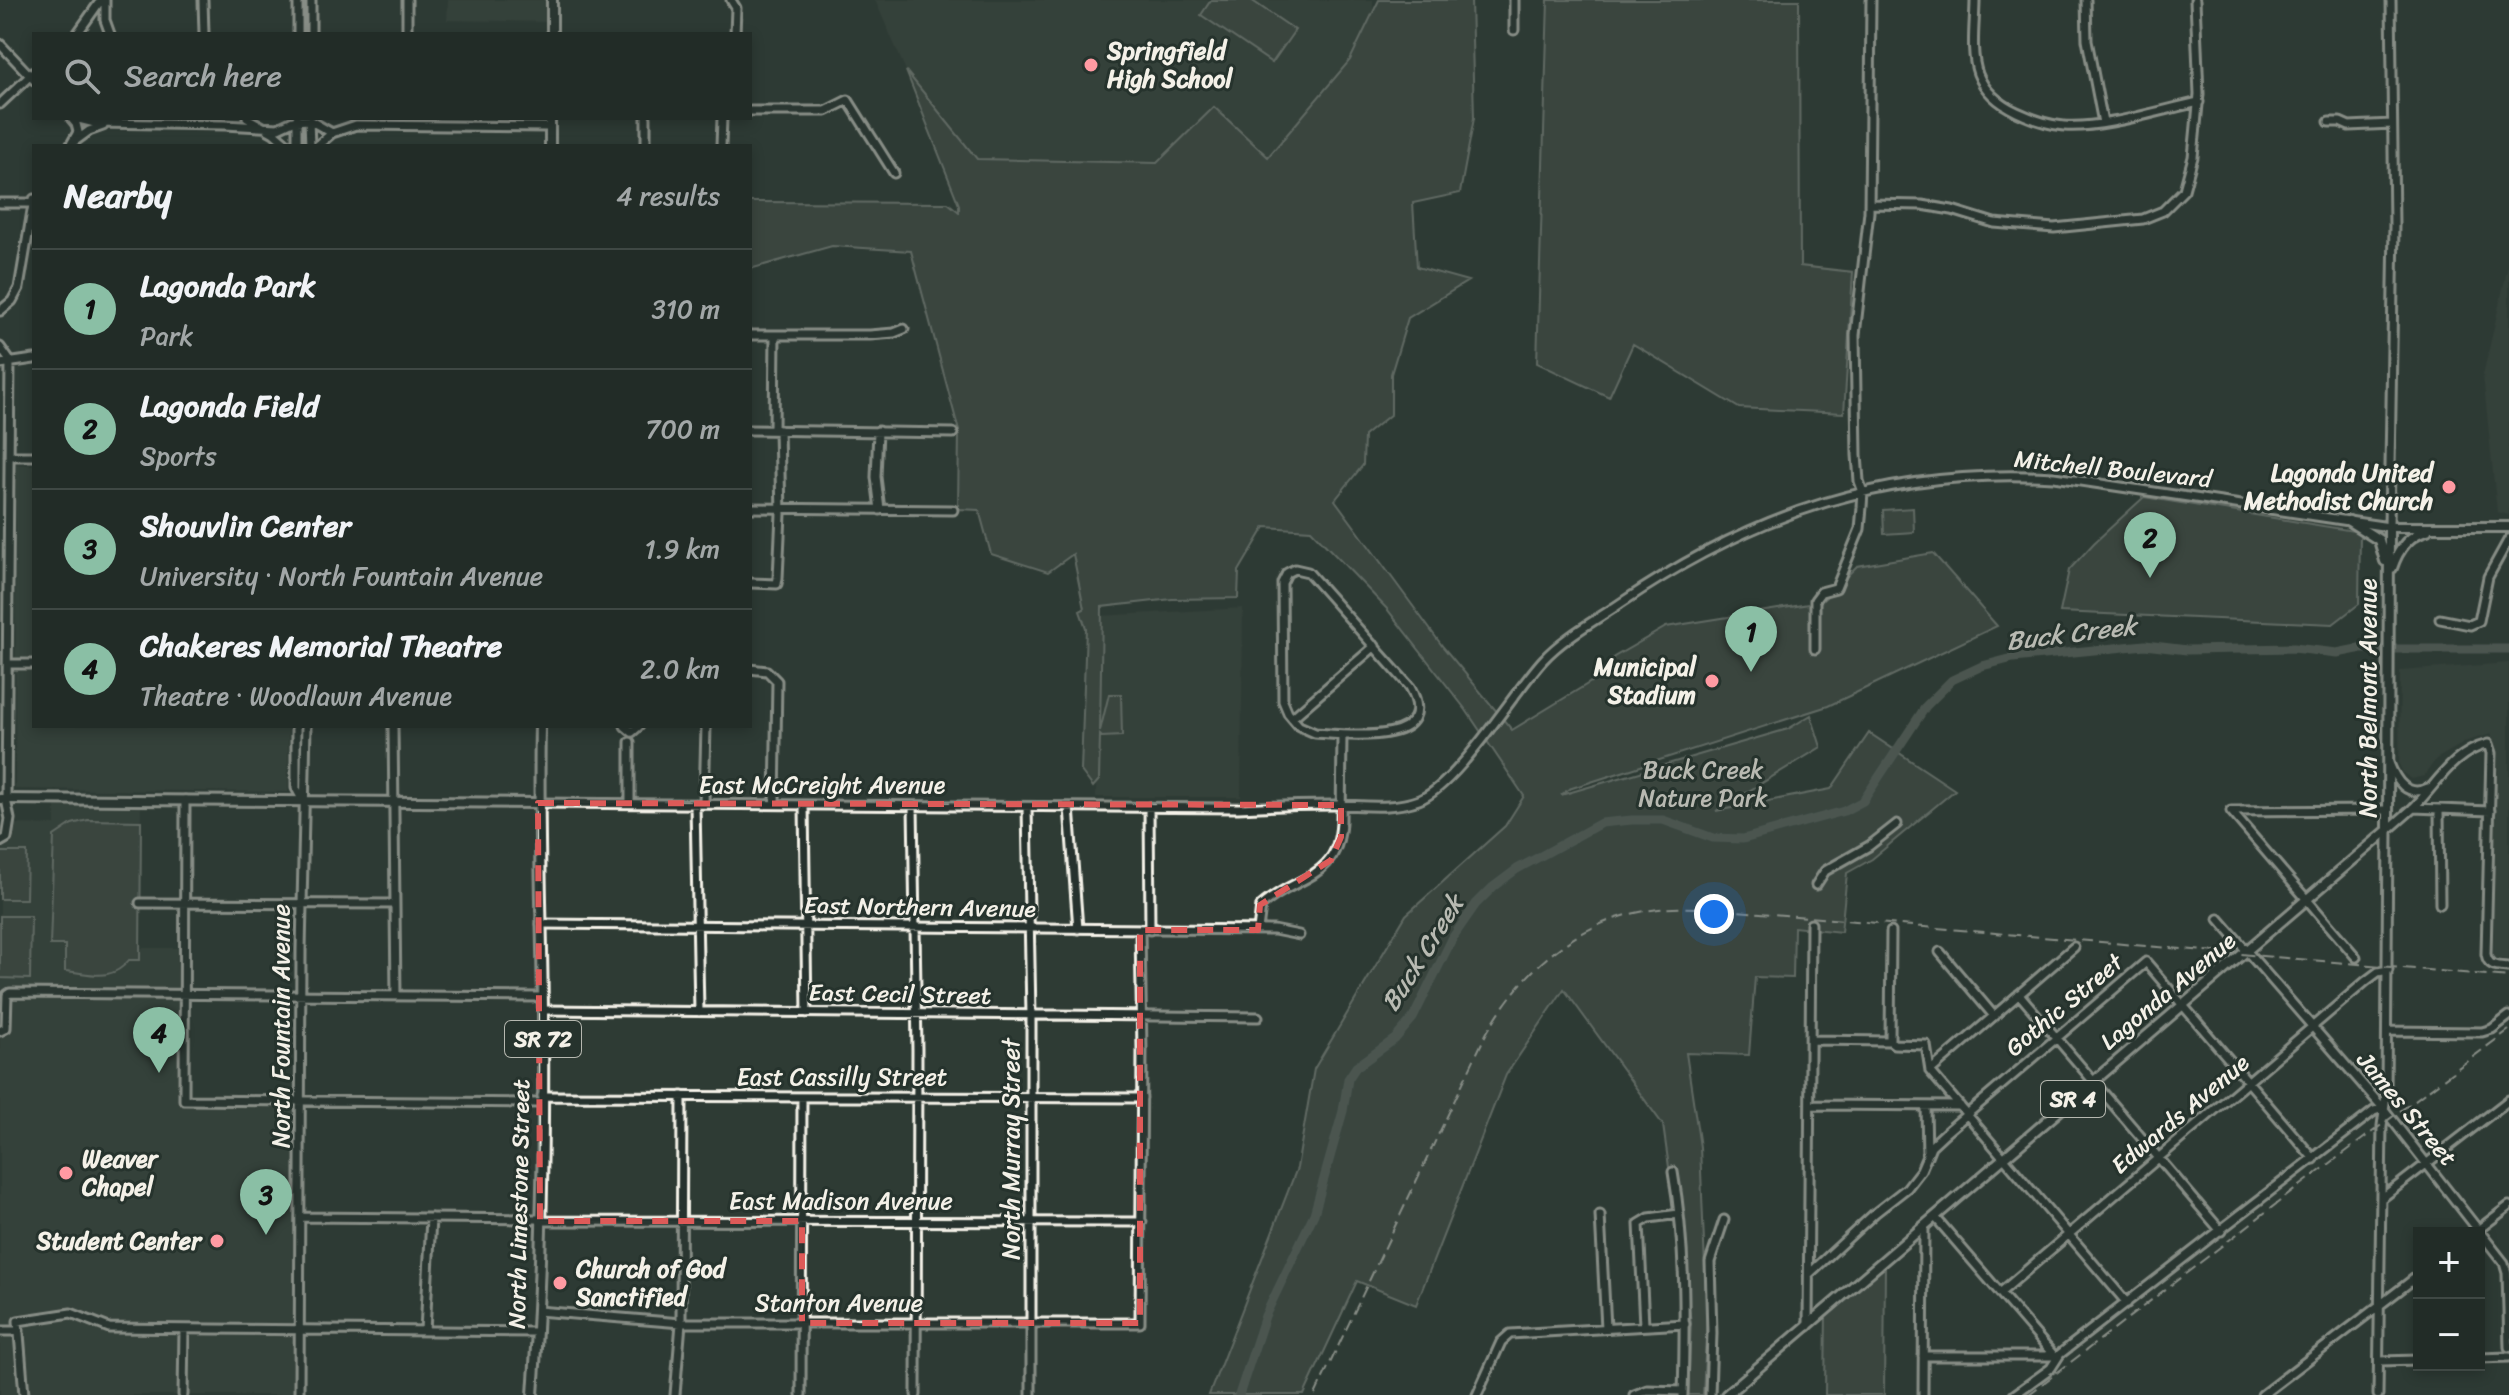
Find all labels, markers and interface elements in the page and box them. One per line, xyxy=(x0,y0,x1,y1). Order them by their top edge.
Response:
place label: Springfield High School xyxy=(1106,30,1234,100)
search box xyxy=(32,32,752,120)
text: Search here xyxy=(124,49,282,103)
icon: search xyxy=(60,54,104,98)
marker: Springfield High School xyxy=(1082,56,1100,74)
text: Nearby xyxy=(64,166,172,226)
text: 4 results xyxy=(616,173,720,219)
text: Lagonda Park xyxy=(140,259,316,313)
text: 1 xyxy=(84,286,96,332)
text: 310 m xyxy=(651,286,720,332)
text: Park xyxy=(140,313,193,359)
text: Lagonda Field xyxy=(140,379,319,433)
text: 2 xyxy=(82,406,98,452)
text: 700 m xyxy=(646,406,720,452)
text: Sports xyxy=(140,433,216,479)
street label: Mitchell Boulevard xyxy=(2012,438,2215,500)
place label: Lagonda United Methodist Church xyxy=(2243,452,2435,522)
marker: Lagonda United Methodist Church xyxy=(2440,478,2458,496)
text: Shouvlin Center xyxy=(140,499,351,553)
pin: 2 xyxy=(2124,512,2176,578)
text: 3 xyxy=(83,526,97,572)
text: 1.9 km xyxy=(644,526,720,572)
text: University · North Fountain Avenue xyxy=(140,553,543,599)
street label: North Belmont Avenue xyxy=(2347,578,2389,818)
water label: Buck Creek xyxy=(2003,602,2142,664)
pin: 1 xyxy=(1725,606,1777,672)
text: Chakeres Memorial Theatre xyxy=(140,619,502,673)
text: 4 xyxy=(82,646,98,692)
text: 2.0 km xyxy=(640,646,720,692)
place label: Municipal Stadium xyxy=(1593,646,1697,716)
marker: Municipal Stadium xyxy=(1703,672,1721,690)
text: Theatre · Woodlawn Avenue xyxy=(140,673,452,719)
park label: Buck Creek Nature Park xyxy=(1639,749,1768,819)
street label: East McCreight Avenue xyxy=(699,764,946,806)
water label: Buck Creek xyxy=(1368,883,1478,1021)
street label: East Northern Avenue xyxy=(804,884,1037,930)
your location xyxy=(1694,894,1734,934)
street label: North Fountain Avenue xyxy=(260,904,302,1148)
street label: Lagonda Avenue xyxy=(2090,921,2246,1061)
street label: Gothic Street xyxy=(1995,942,2134,1067)
street label: East Cecil Street xyxy=(808,971,992,1017)
pin: 4 xyxy=(133,1007,185,1073)
road number: SR 72 xyxy=(505,1021,581,1057)
street label: North Murray Street xyxy=(990,1037,1032,1260)
street label: James Street xyxy=(2345,1041,2468,1176)
street label: Edwards Avenue xyxy=(2101,1043,2259,1185)
street label: East Cassilly Street xyxy=(737,1056,947,1098)
street label: North Limestone Street xyxy=(496,1079,542,1329)
road number: SR 4 xyxy=(2041,1081,2105,1117)
place label: Weaver Chapel xyxy=(81,1138,160,1208)
marker: Weaver Chapel xyxy=(57,1164,75,1182)
pin: 3 xyxy=(240,1169,292,1235)
street label: East Madison Avenue xyxy=(729,1180,953,1222)
place label: Student Center xyxy=(36,1220,203,1262)
map controls xyxy=(2413,1227,2485,1371)
button: + xyxy=(2413,1227,2485,1299)
marker: Student Center xyxy=(208,1232,226,1250)
place label: Church of God Sanctified xyxy=(575,1248,728,1318)
marker: Church of God Sanctified xyxy=(551,1274,569,1292)
street label: Stanton Avenue xyxy=(755,1282,923,1324)
button: − xyxy=(2413,1299,2485,1371)

